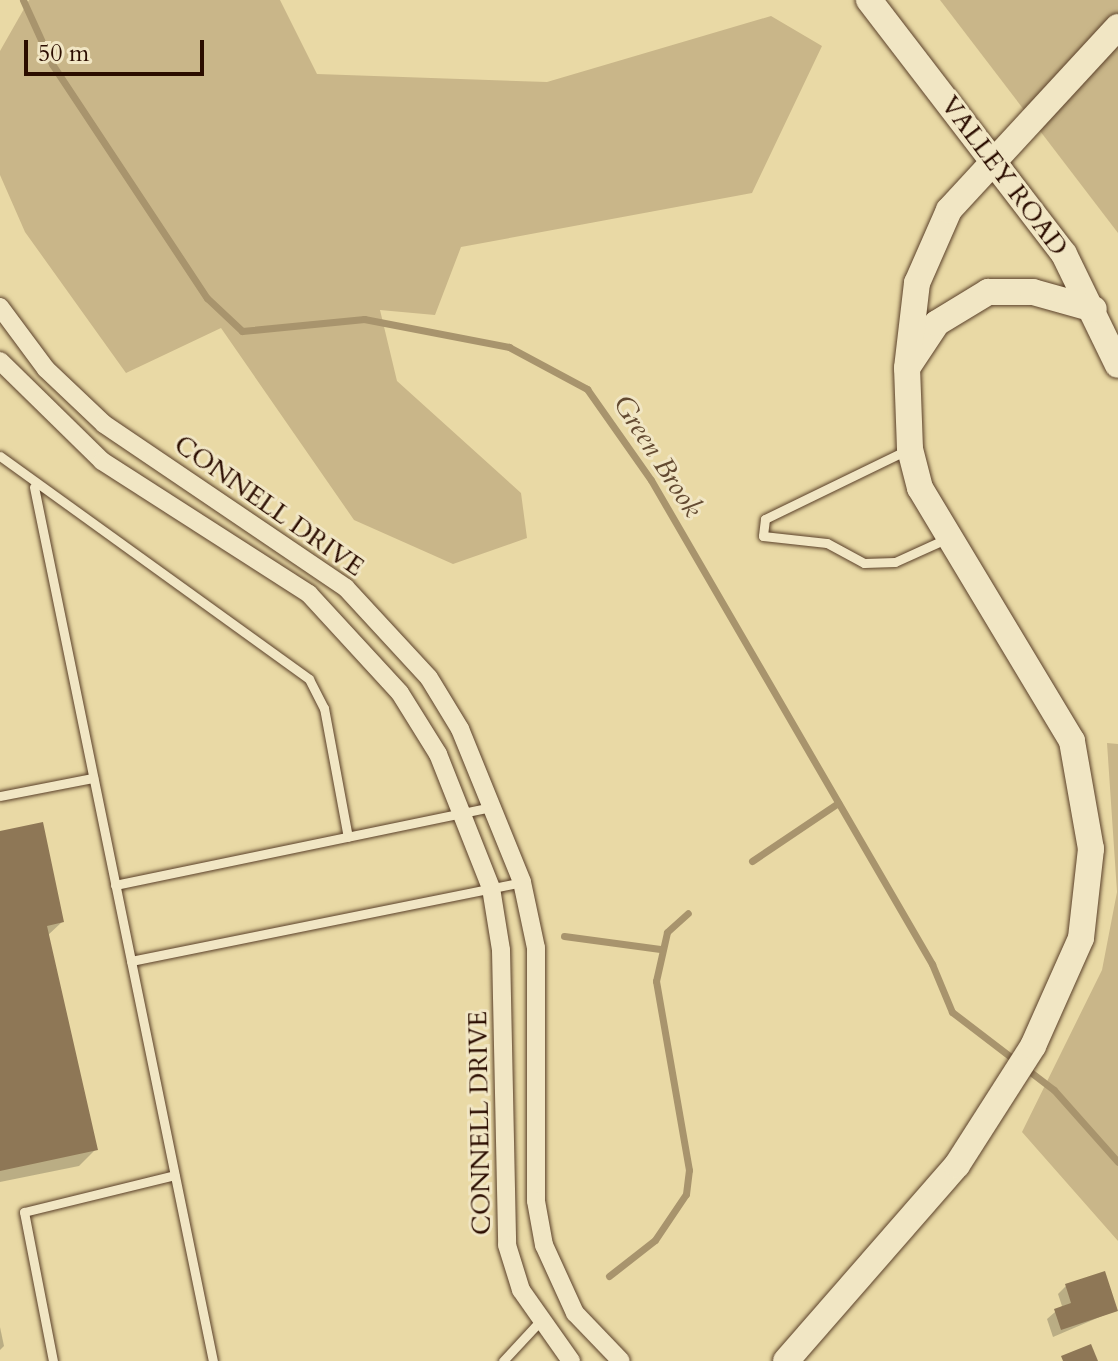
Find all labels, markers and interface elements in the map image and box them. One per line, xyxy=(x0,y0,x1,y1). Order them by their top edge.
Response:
scale bar xyxy=(28,24,208,74)
text: 50 m xyxy=(38,37,89,70)
street label: VALLEY ROAD xyxy=(934,90,1074,262)
water label: Green Brook xyxy=(606,389,710,523)
street label: CONNELL DRIVE xyxy=(168,429,370,583)
street label: CONNELL DRIVE xyxy=(462,1011,498,1235)

